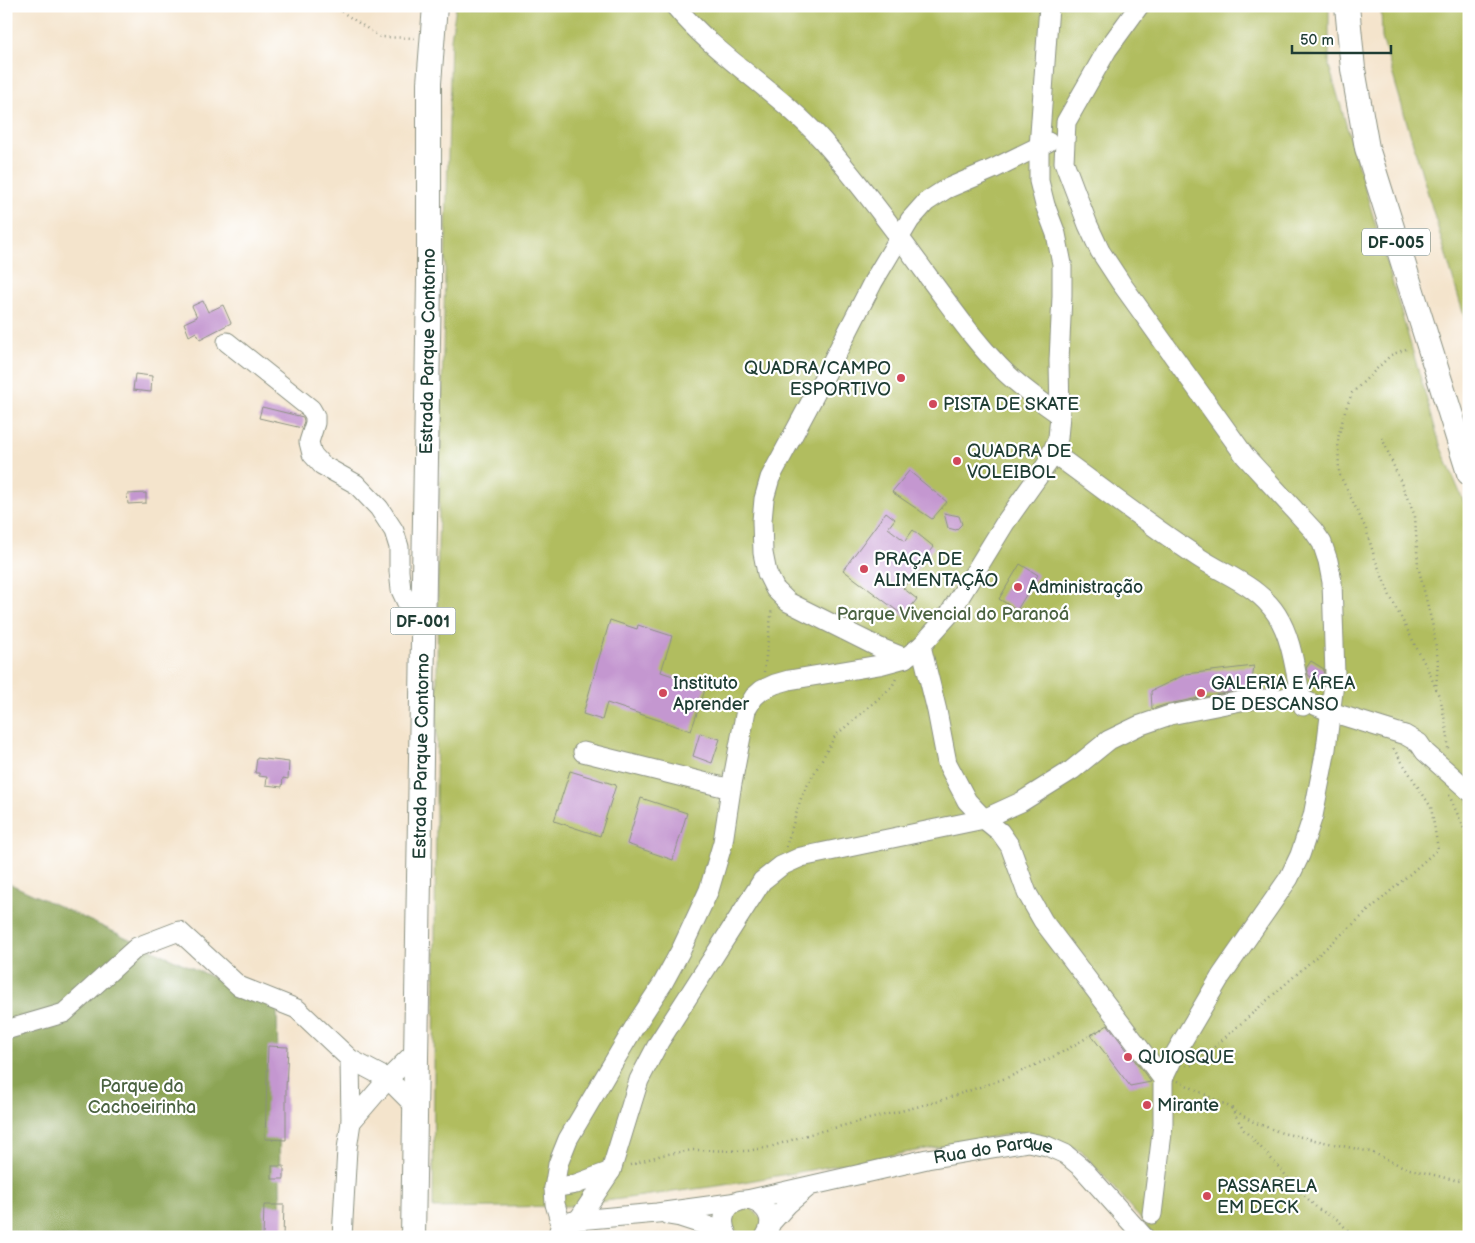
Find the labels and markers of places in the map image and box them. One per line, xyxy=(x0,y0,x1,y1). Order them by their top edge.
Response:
place label: QUADRA/CAMPO ESPORTIVO xyxy=(744,358,891,400)
marker: QUADRA/CAMPO ESPORTIVO xyxy=(895,372,907,384)
place label: PISTA DE SKATE xyxy=(943,394,1079,415)
marker: PISTA DE SKATE xyxy=(927,398,939,410)
place label: QUADRA DE VOLEIBOL xyxy=(967,441,1072,483)
marker: QUADRA DE VOLEIBOL xyxy=(951,455,963,467)
place label: PRAÇA DE ALIMENTAÇÃO xyxy=(874,549,998,591)
marker: PRAÇA DE ALIMENTAÇÃO xyxy=(858,563,870,575)
place label: Administração xyxy=(1028,577,1143,598)
marker: Administração xyxy=(1012,581,1024,593)
place label: GALERIA E ÁREA DE DESCANSO xyxy=(1211,671,1355,715)
place label: Instituto Aprender xyxy=(673,673,749,715)
marker: Instituto Aprender xyxy=(657,687,669,699)
marker: GALERIA E ÁREA DE DESCANSO xyxy=(1195,687,1207,699)
place label: QUIOSQUE xyxy=(1138,1047,1234,1068)
marker: QUIOSQUE xyxy=(1122,1051,1134,1063)
place label: Mirante xyxy=(1157,1095,1219,1116)
marker: Mirante xyxy=(1141,1099,1153,1111)
place label: PASSARELA EM DECK xyxy=(1217,1176,1317,1218)
marker: PASSARELA EM DECK xyxy=(1201,1190,1213,1202)

